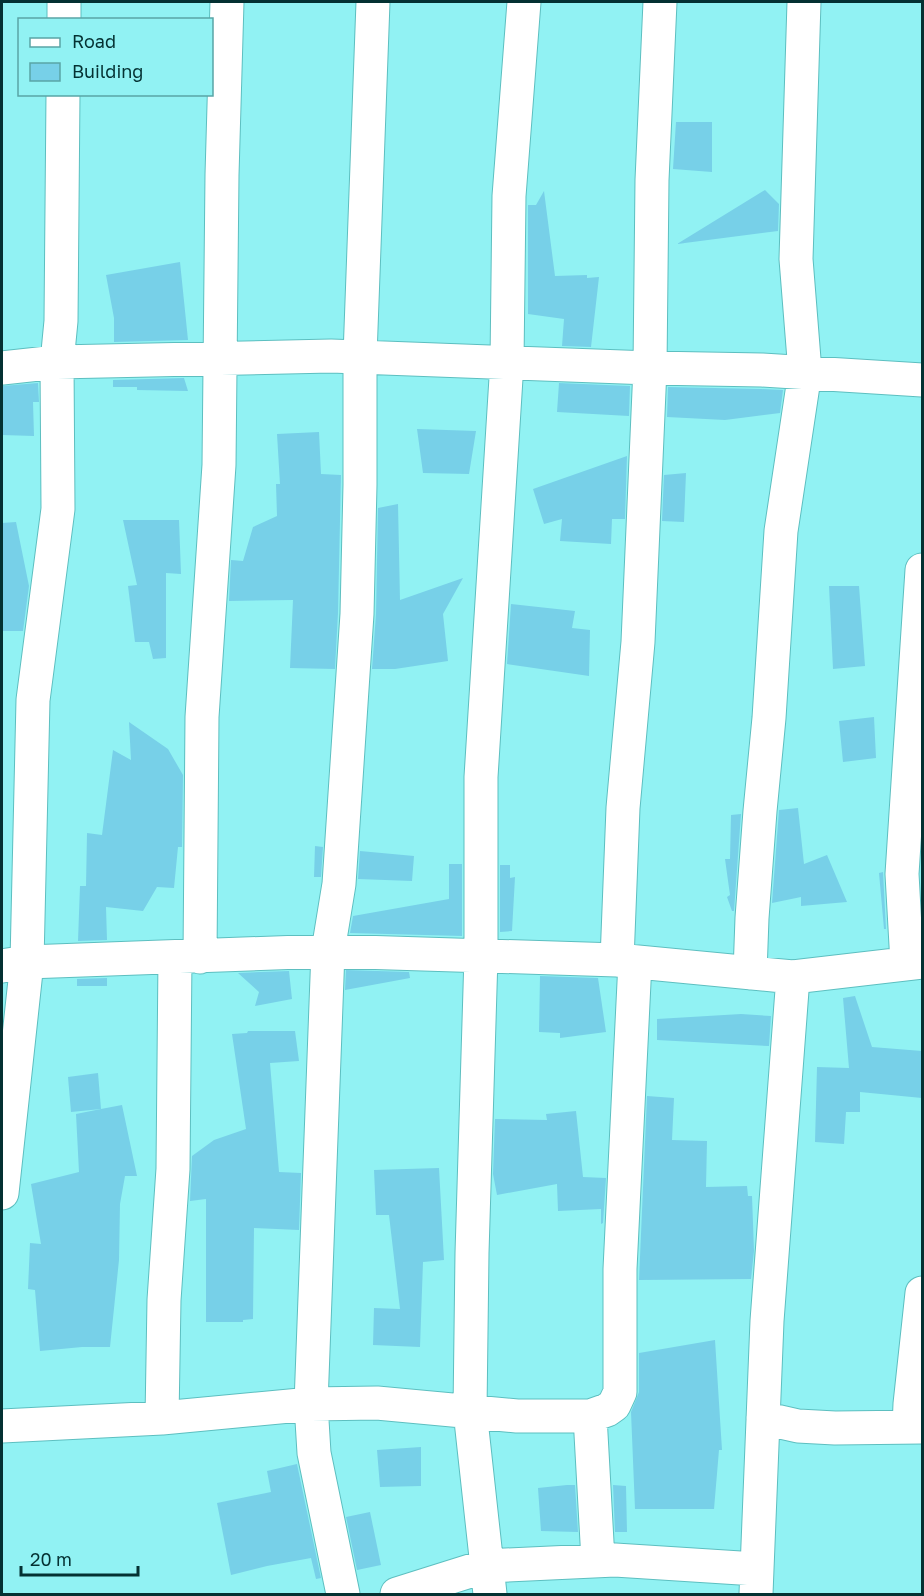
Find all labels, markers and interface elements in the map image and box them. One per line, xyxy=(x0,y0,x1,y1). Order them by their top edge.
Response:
legend xyxy=(18,18,213,96)
text: Road xyxy=(72,30,116,52)
text: Building xyxy=(72,60,143,82)
scale bar xyxy=(21,1539,138,1577)
text: 20 m xyxy=(30,1548,72,1570)

